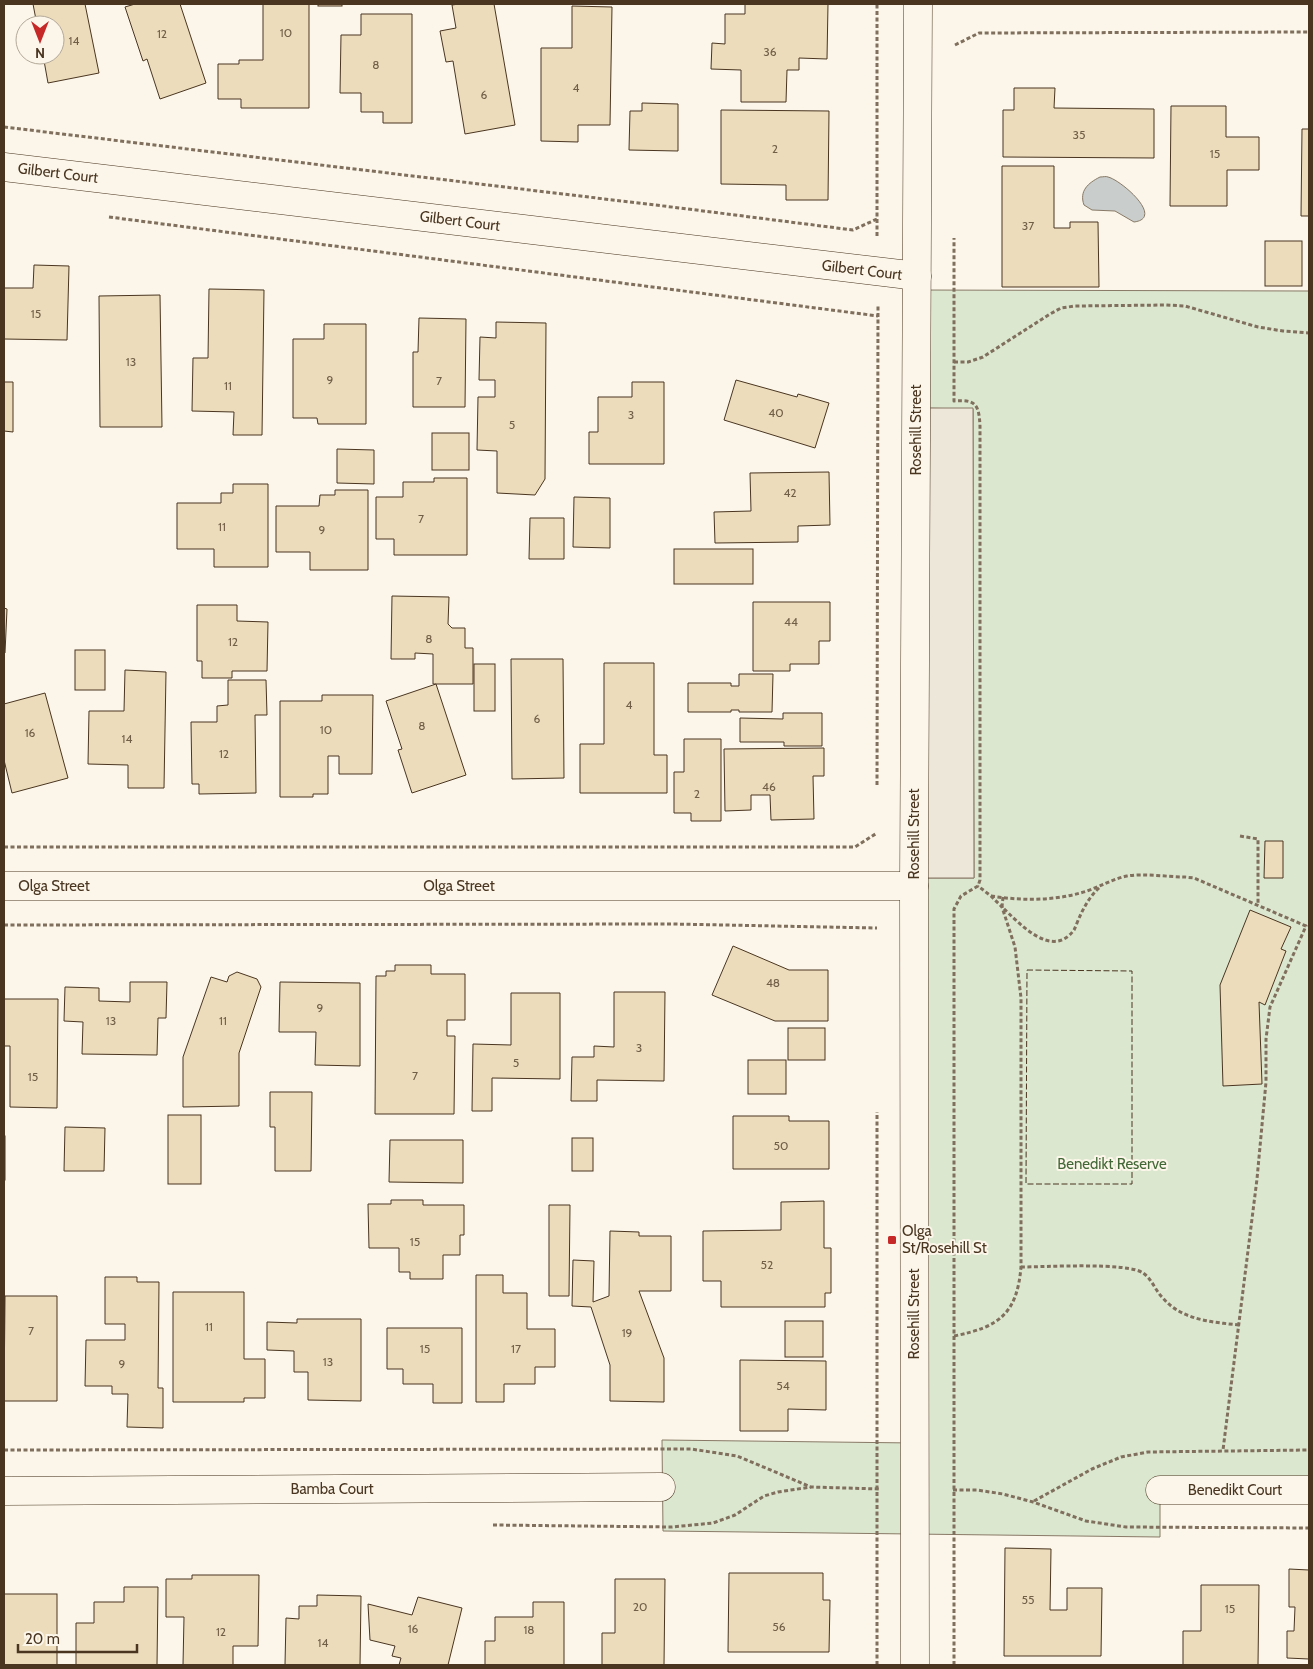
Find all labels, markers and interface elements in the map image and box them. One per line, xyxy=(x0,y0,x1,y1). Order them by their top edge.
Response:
north arrow xyxy=(15,15,65,65)
house number: 10 xyxy=(280,25,292,40)
house number: 12 xyxy=(157,26,167,41)
house number: 14 xyxy=(69,33,79,48)
text: N xyxy=(35,44,45,62)
house number: 36 xyxy=(763,44,777,59)
house number: 8 xyxy=(372,57,380,72)
house number: 4 xyxy=(573,80,580,95)
house number: 6 xyxy=(481,87,488,102)
house number: 35 xyxy=(1073,127,1085,142)
house number: 2 xyxy=(772,141,778,156)
house number: 15 xyxy=(1210,146,1220,161)
street label: Gilbert Court xyxy=(17,159,99,187)
street label: Gilbert Court xyxy=(419,207,501,235)
house number: 37 xyxy=(1022,218,1034,233)
street label: Gilbert Court xyxy=(821,256,903,284)
house number: 15 xyxy=(31,306,41,321)
house number: 13 xyxy=(126,354,136,369)
house number: 9 xyxy=(327,372,334,387)
house number: 7 xyxy=(436,373,442,388)
house number: 11 xyxy=(224,378,232,393)
street label: Rosehill Street xyxy=(907,384,925,476)
house number: 40 xyxy=(768,405,784,420)
house number: 3 xyxy=(628,407,634,422)
house number: 5 xyxy=(509,417,515,432)
house number: 42 xyxy=(783,485,797,500)
house number: 7 xyxy=(418,511,424,526)
house number: 11 xyxy=(218,519,226,534)
house number: 9 xyxy=(319,522,326,537)
house number: 44 xyxy=(784,614,798,629)
house number: 8 xyxy=(425,631,433,646)
house number: 12 xyxy=(228,634,238,649)
house number: 4 xyxy=(626,697,633,712)
house number: 6 xyxy=(534,711,541,726)
house number: 8 xyxy=(418,718,426,733)
house number: 10 xyxy=(320,722,332,737)
house number: 16 xyxy=(25,725,36,740)
house number: 14 xyxy=(122,731,132,746)
house number: 12 xyxy=(219,746,229,761)
house number: 46 xyxy=(762,779,776,794)
house number: 2 xyxy=(694,786,700,801)
street label: Rosehill Street xyxy=(905,788,923,880)
street label: Olga Street xyxy=(18,877,90,895)
street label: Olga Street xyxy=(423,877,495,895)
house number: 48 xyxy=(766,975,780,990)
house number: 9 xyxy=(317,1000,324,1015)
house number: 13 xyxy=(106,1013,116,1028)
house number: 11 xyxy=(219,1013,227,1028)
house number: 3 xyxy=(636,1040,642,1055)
house number: 5 xyxy=(513,1055,519,1070)
house number: 7 xyxy=(412,1068,418,1083)
house number: 15 xyxy=(28,1069,38,1084)
house number: 50 xyxy=(774,1138,788,1153)
park label: Benedikt Reserve xyxy=(1057,1155,1167,1173)
place label: Olga St/Rosehill St xyxy=(902,1222,987,1257)
house number: 15 xyxy=(410,1234,420,1249)
marker: Olga St/Rosehill St xyxy=(886,1234,898,1246)
house number: 52 xyxy=(761,1257,773,1272)
street label: Rosehill Street xyxy=(905,1268,923,1360)
house number: 11 xyxy=(205,1319,213,1334)
house number: 7 xyxy=(28,1323,34,1338)
house number: 19 xyxy=(622,1325,633,1340)
house number: 15 xyxy=(420,1341,430,1356)
house number: 17 xyxy=(511,1341,521,1356)
house number: 13 xyxy=(323,1354,333,1369)
house number: 9 xyxy=(119,1356,126,1371)
house number: 54 xyxy=(776,1378,790,1393)
street label: Bamba Court xyxy=(290,1480,374,1498)
street label: Benedikt Court xyxy=(1188,1481,1282,1499)
house number: 55 xyxy=(1022,1592,1034,1607)
house number: 20 xyxy=(633,1599,647,1614)
house number: 15 xyxy=(1225,1601,1235,1616)
house number: 56 xyxy=(772,1619,786,1634)
house number: 16 xyxy=(408,1621,419,1636)
scale bar xyxy=(18,1622,136,1654)
house number: 18 xyxy=(523,1622,535,1637)
house number: 12 xyxy=(216,1624,226,1639)
text: 20 m xyxy=(25,1630,60,1648)
house number: 14 xyxy=(318,1635,328,1650)

